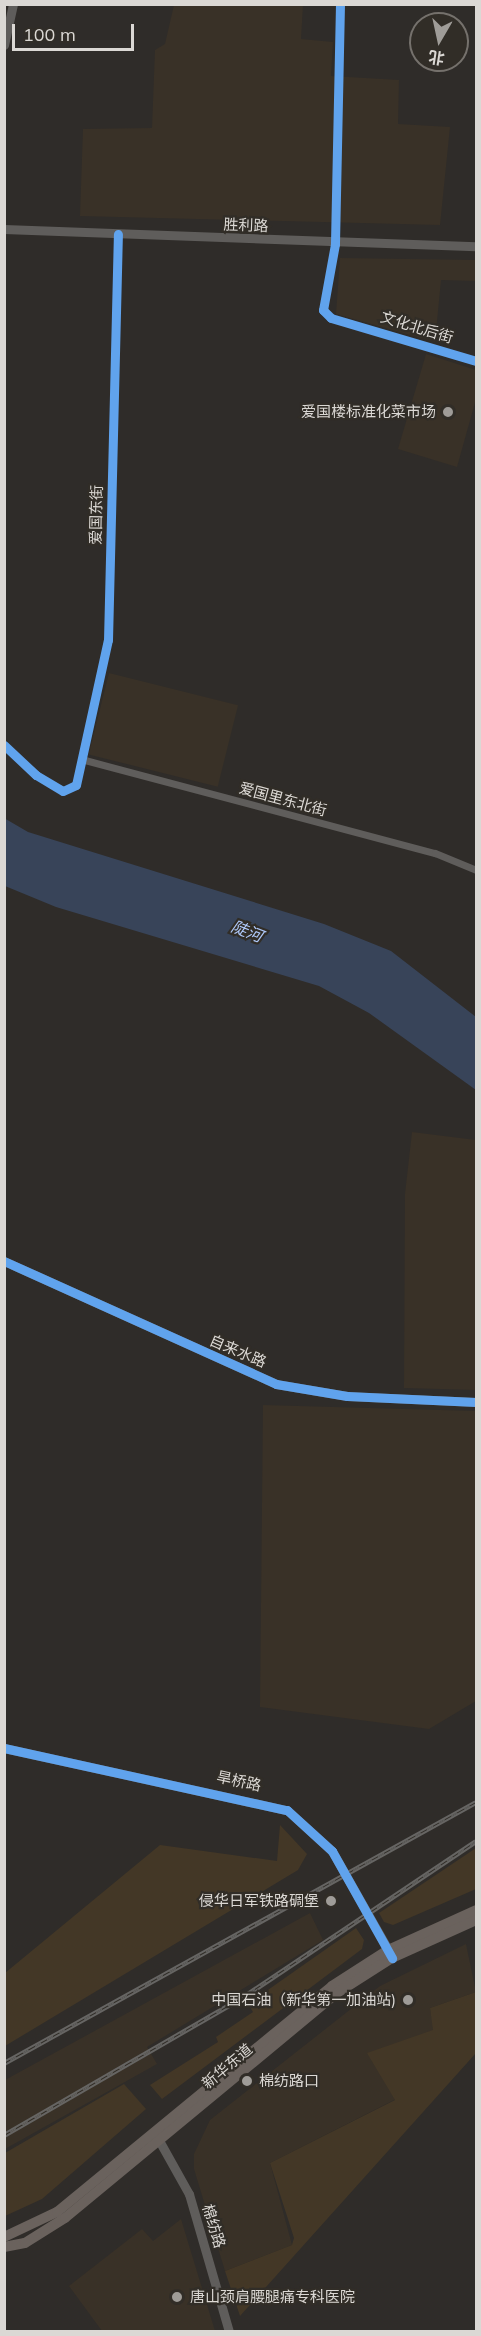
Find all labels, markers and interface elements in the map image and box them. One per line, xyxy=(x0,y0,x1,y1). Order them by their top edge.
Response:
scale bar xyxy=(15,12,136,50)
north arrow xyxy=(409,12,469,72)
text: 100 m xyxy=(23,23,76,46)
text: 北 xyxy=(427,47,446,69)
street label: 胜利路 xyxy=(223,215,269,235)
street label: 文化北后街 xyxy=(379,307,455,347)
place label: 爱国楼标准化菜市场 xyxy=(301,403,436,421)
marker: 爱国楼标准化菜市场 xyxy=(441,405,455,419)
street label: 爱国东街 xyxy=(86,485,106,545)
street label: 爱国里东北街 xyxy=(237,779,329,819)
water label: 陡河 xyxy=(229,916,265,946)
street label: 自来水路 xyxy=(207,1331,269,1371)
street label: 旱桥路 xyxy=(215,1768,263,1794)
place label: 侵华日军铁路碉堡 xyxy=(199,1892,319,1910)
marker: 侵华日军铁路碉堡 xyxy=(324,1894,338,1908)
place label: 中国石油（新华第一加油站) xyxy=(211,1991,396,2009)
marker: 中国石油（新华第一加油站) xyxy=(401,1993,415,2007)
street label: 新华东道 xyxy=(198,2040,256,2092)
place label: 棉纺路口 xyxy=(259,2072,319,2090)
marker: 棉纺路口 xyxy=(240,2074,254,2088)
street label: 棉纺路 xyxy=(199,2202,229,2250)
marker: 唐山颈肩腰腿痛专科医院 xyxy=(168,2288,186,2306)
place label: 唐山颈肩腰腿痛专科医院 xyxy=(190,2288,355,2306)

